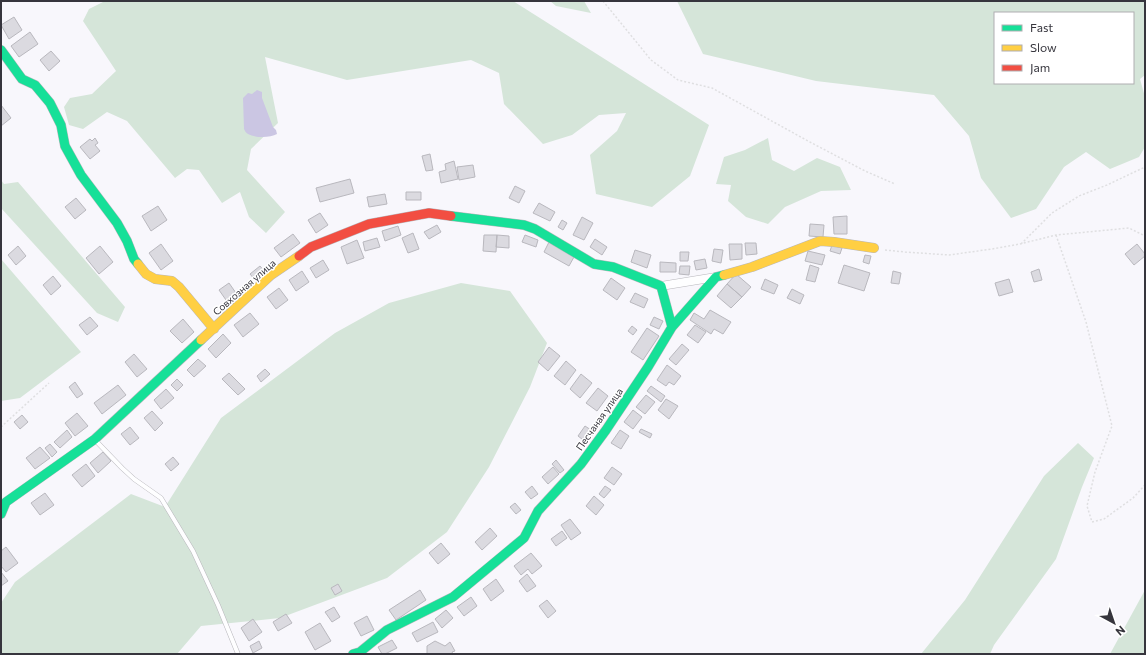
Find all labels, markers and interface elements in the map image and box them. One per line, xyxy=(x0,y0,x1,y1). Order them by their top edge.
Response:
legend xyxy=(994,12,1134,84)
text: Fast xyxy=(1030,20,1053,34)
text: Slow xyxy=(1030,40,1057,54)
text: Jam xyxy=(1030,60,1050,75)
street label: Совхозная улица xyxy=(210,256,278,318)
street label: Песчаная улица xyxy=(573,385,625,453)
north arrow xyxy=(1094,603,1134,643)
text: N xyxy=(1113,623,1128,639)

